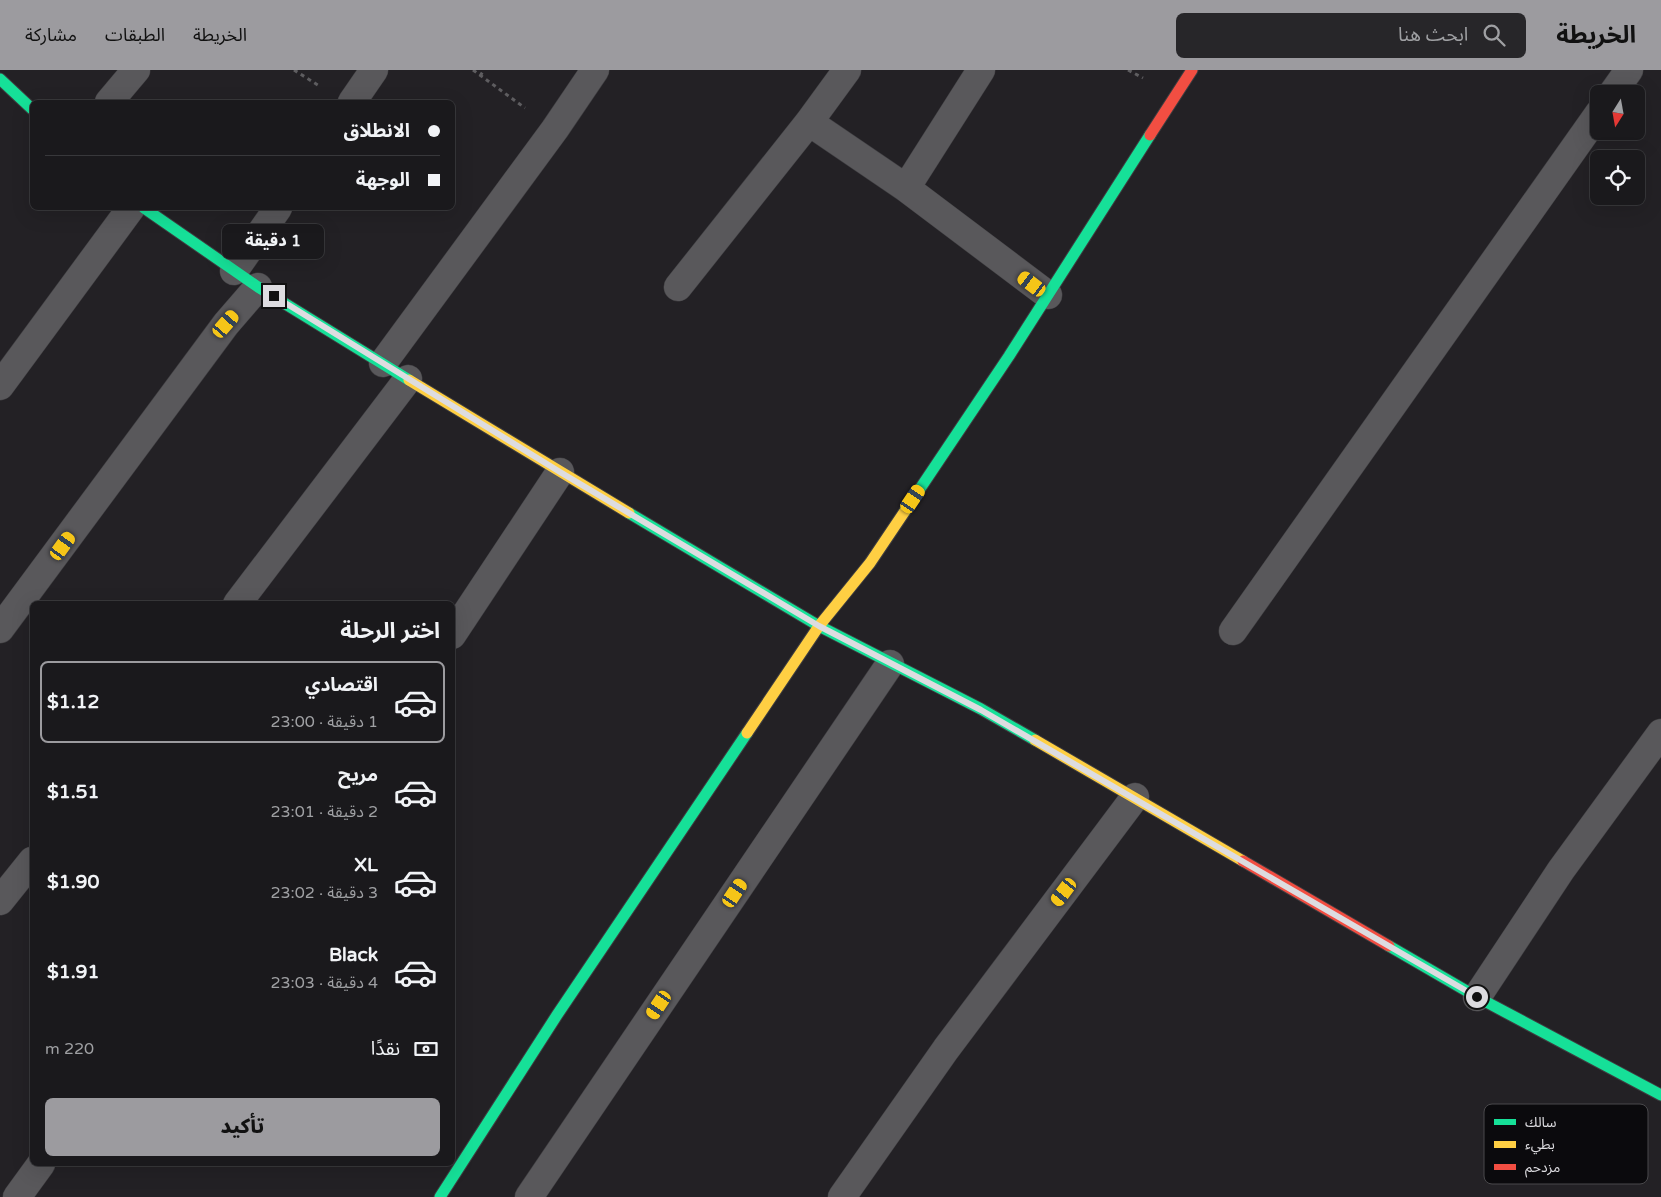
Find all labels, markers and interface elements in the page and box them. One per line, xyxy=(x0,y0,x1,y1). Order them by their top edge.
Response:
search box xyxy=(1176,13,1526,58)
icon: search xyxy=(1480,21,1508,49)
text: الخريطة xyxy=(1556,21,1636,50)
text: مشاركة xyxy=(25,24,77,46)
text: الطبقات xyxy=(105,24,165,46)
text: الخريطة xyxy=(193,24,247,46)
text: ابحث هنا xyxy=(1398,24,1468,46)
north arrow xyxy=(1590,85,1645,140)
map controls xyxy=(1590,85,1645,205)
text: الانطلاق xyxy=(344,120,410,142)
button: locate xyxy=(1590,150,1645,205)
text: الوجهة xyxy=(356,169,410,191)
callout: 1 دقيقة xyxy=(223,224,325,258)
text: 1 دقيقة xyxy=(245,231,301,251)
car xyxy=(1015,269,1048,299)
route end xyxy=(263,285,285,307)
car xyxy=(210,308,241,340)
car xyxy=(898,482,927,516)
car xyxy=(48,529,77,563)
text: اختر الرحلة xyxy=(340,618,440,644)
text: اقتصادي xyxy=(305,674,378,696)
icon: car xyxy=(393,680,438,725)
text: $1.12 xyxy=(47,691,99,713)
text: 1 دقيقة · 23:00 xyxy=(270,712,378,732)
text: مريح xyxy=(338,764,378,786)
icon: car xyxy=(393,770,438,815)
text: $1.51 xyxy=(47,781,99,803)
text: 2 دقيقة · 23:01 xyxy=(270,802,378,822)
text: XL xyxy=(354,854,378,876)
icon: car xyxy=(393,860,438,905)
text: $1.90 xyxy=(47,871,99,893)
car xyxy=(720,876,749,910)
car xyxy=(1048,876,1079,908)
text: 3 دقيقة · 23:02 xyxy=(270,883,378,903)
text: Black xyxy=(329,944,378,966)
icon: car xyxy=(393,950,438,995)
text: $1.91 xyxy=(47,961,99,983)
text: 4 دقيقة · 23:03 xyxy=(270,973,378,993)
route start xyxy=(1466,986,1488,1008)
car xyxy=(644,988,673,1022)
icon: cash xyxy=(412,1035,440,1063)
text: نقدًا xyxy=(371,1038,400,1060)
text: 220 m xyxy=(45,1039,94,1059)
button: تأكيد xyxy=(45,1098,440,1156)
legend xyxy=(1484,1104,1648,1184)
text: سالك xyxy=(1525,1114,1557,1131)
text: بطيء xyxy=(1525,1136,1555,1155)
text: مزدحم xyxy=(1525,1159,1560,1178)

